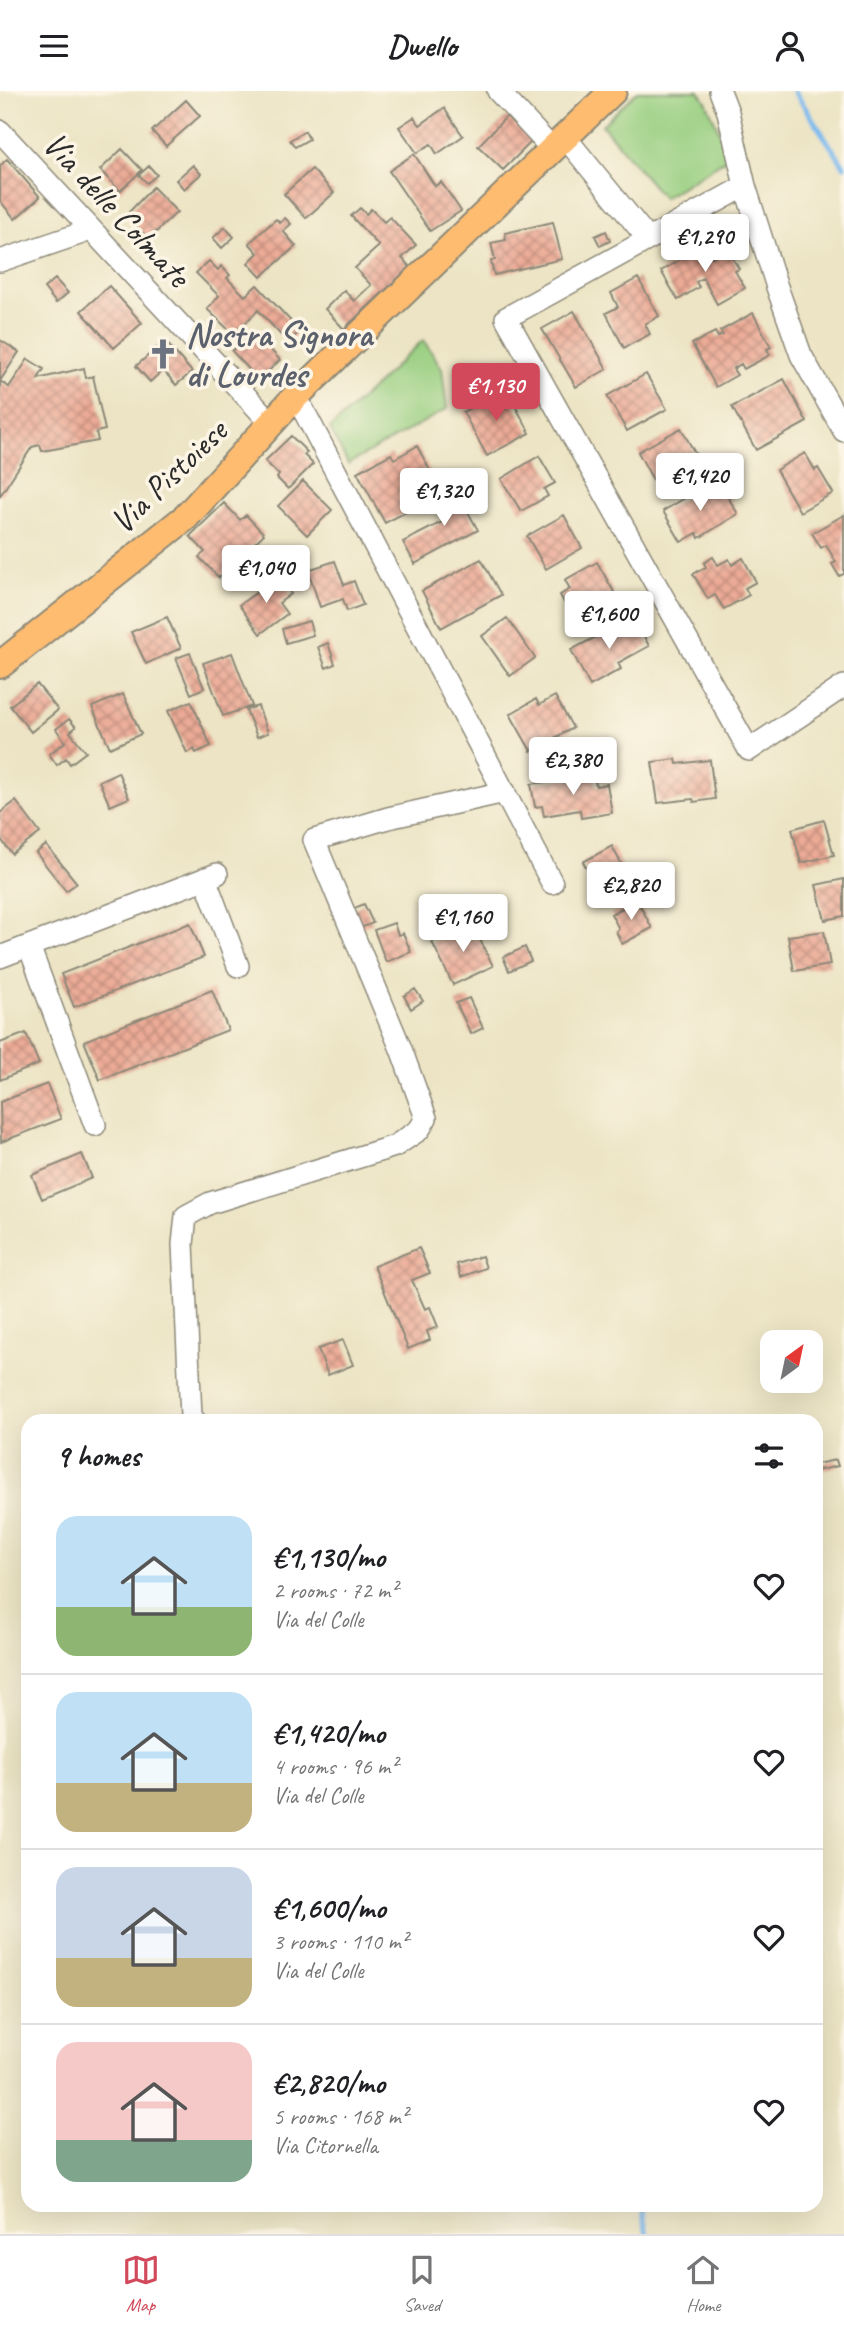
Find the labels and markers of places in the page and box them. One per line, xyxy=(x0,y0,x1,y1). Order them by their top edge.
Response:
pin: €1,290 xyxy=(648,215,762,274)
place label: Nostra Signora di Lourdes xyxy=(186,312,375,397)
church icon: Nostra Signora di Lourdes xyxy=(146,337,180,371)
pin: €1,130 xyxy=(439,363,553,423)
pin: €1,420 xyxy=(643,453,757,513)
pin: €1,320 xyxy=(387,469,501,528)
pin: €1,040 xyxy=(209,545,323,605)
pin: €1,600 xyxy=(552,591,666,651)
pin: €2,380 xyxy=(516,737,630,797)
pin: €2,820 xyxy=(574,863,688,922)
pin: €1,160 xyxy=(406,895,520,954)

